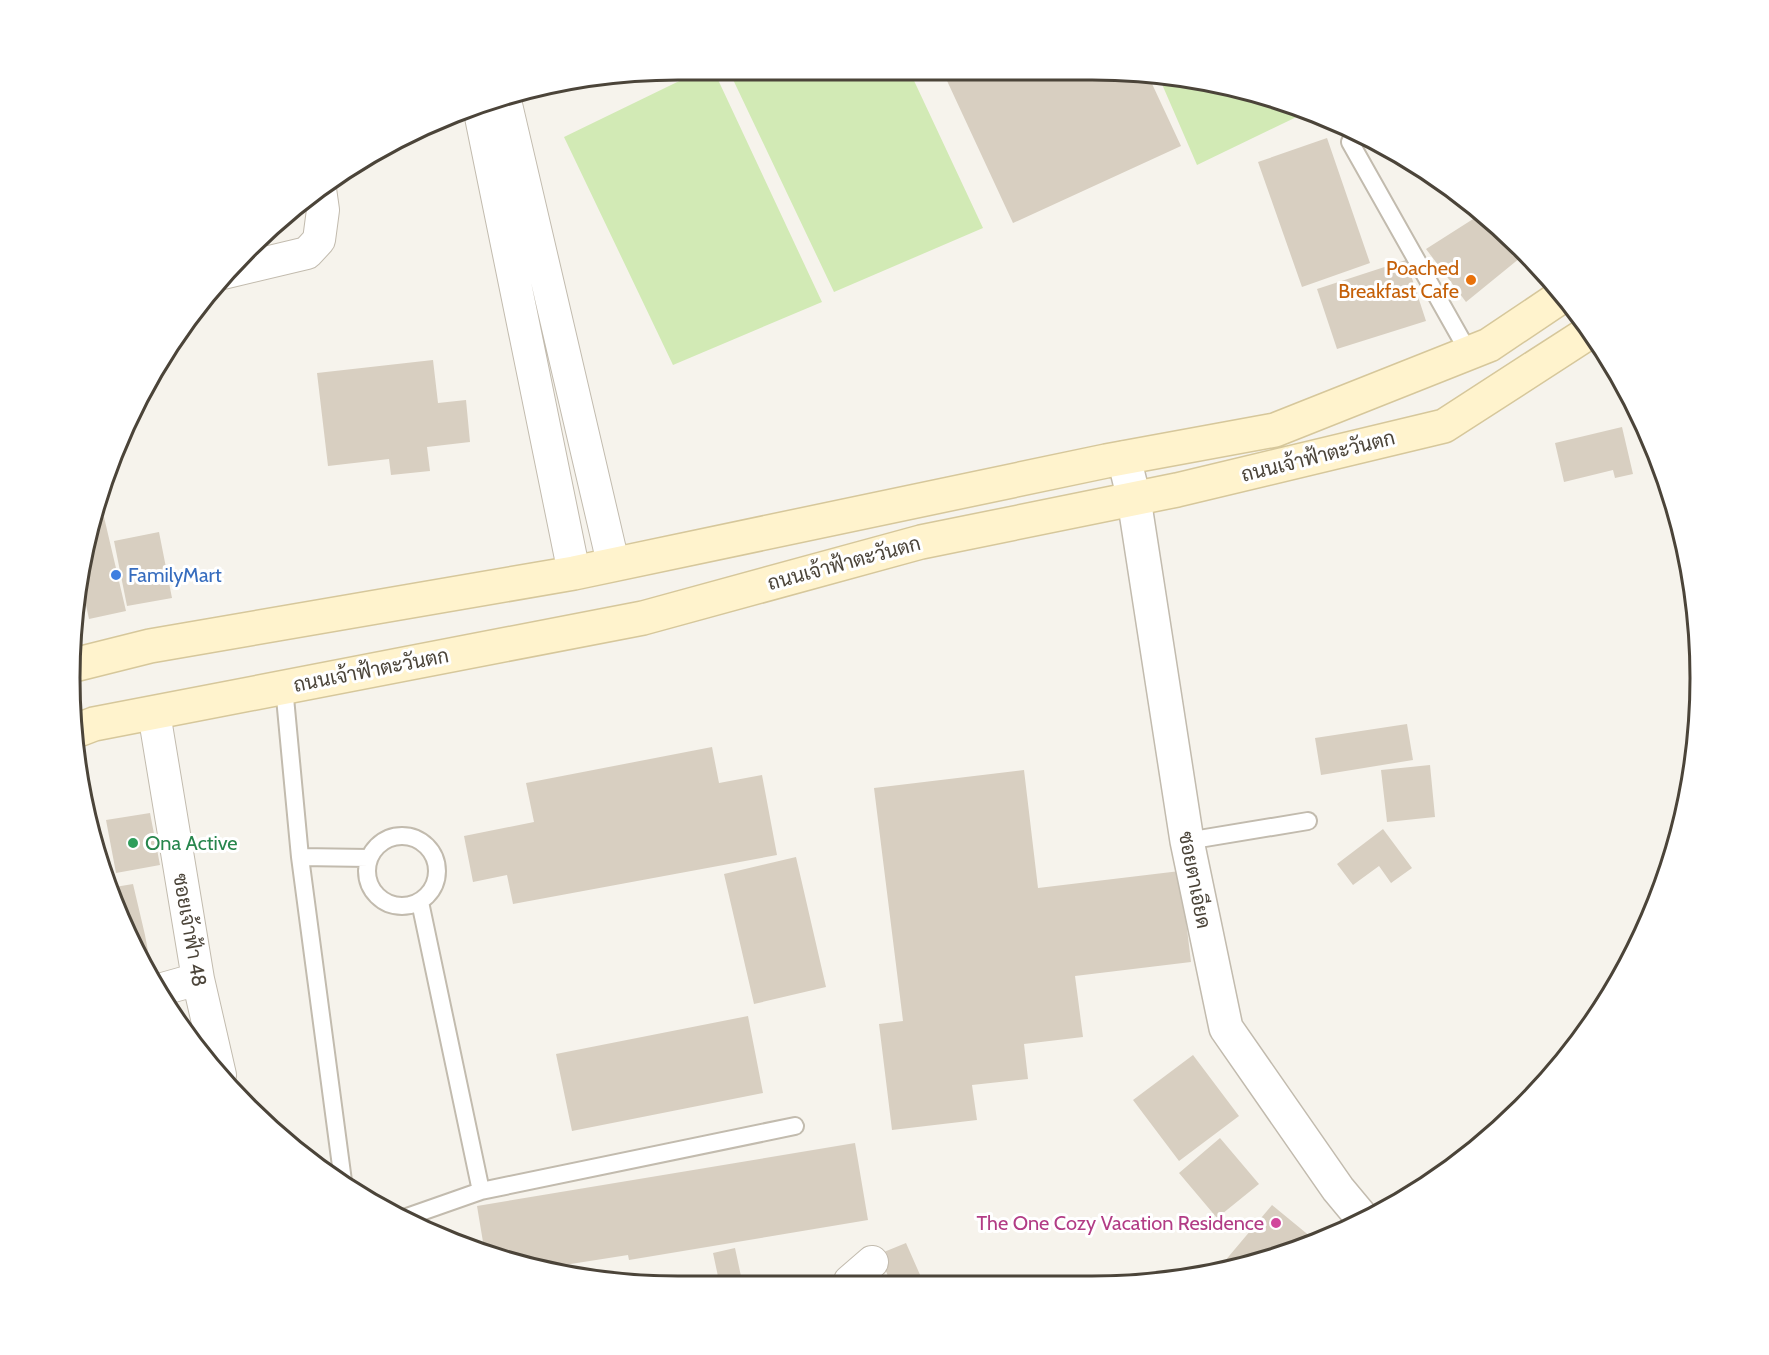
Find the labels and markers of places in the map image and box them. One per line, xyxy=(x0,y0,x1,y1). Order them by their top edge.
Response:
place label: Poached Breakfast Cafe xyxy=(1338,256,1459,303)
marker: Poached Breakfast Cafe xyxy=(1464,273,1478,287)
place label: FamilyMart xyxy=(128,563,222,587)
marker: FamilyMart xyxy=(109,568,123,582)
place label: Ona Active xyxy=(145,831,238,855)
marker: Ona Active xyxy=(126,836,140,850)
place label: The One Cozy Vacation Residence xyxy=(977,1211,1264,1235)
marker: The One Cozy Vacation Residence xyxy=(1269,1216,1283,1230)

